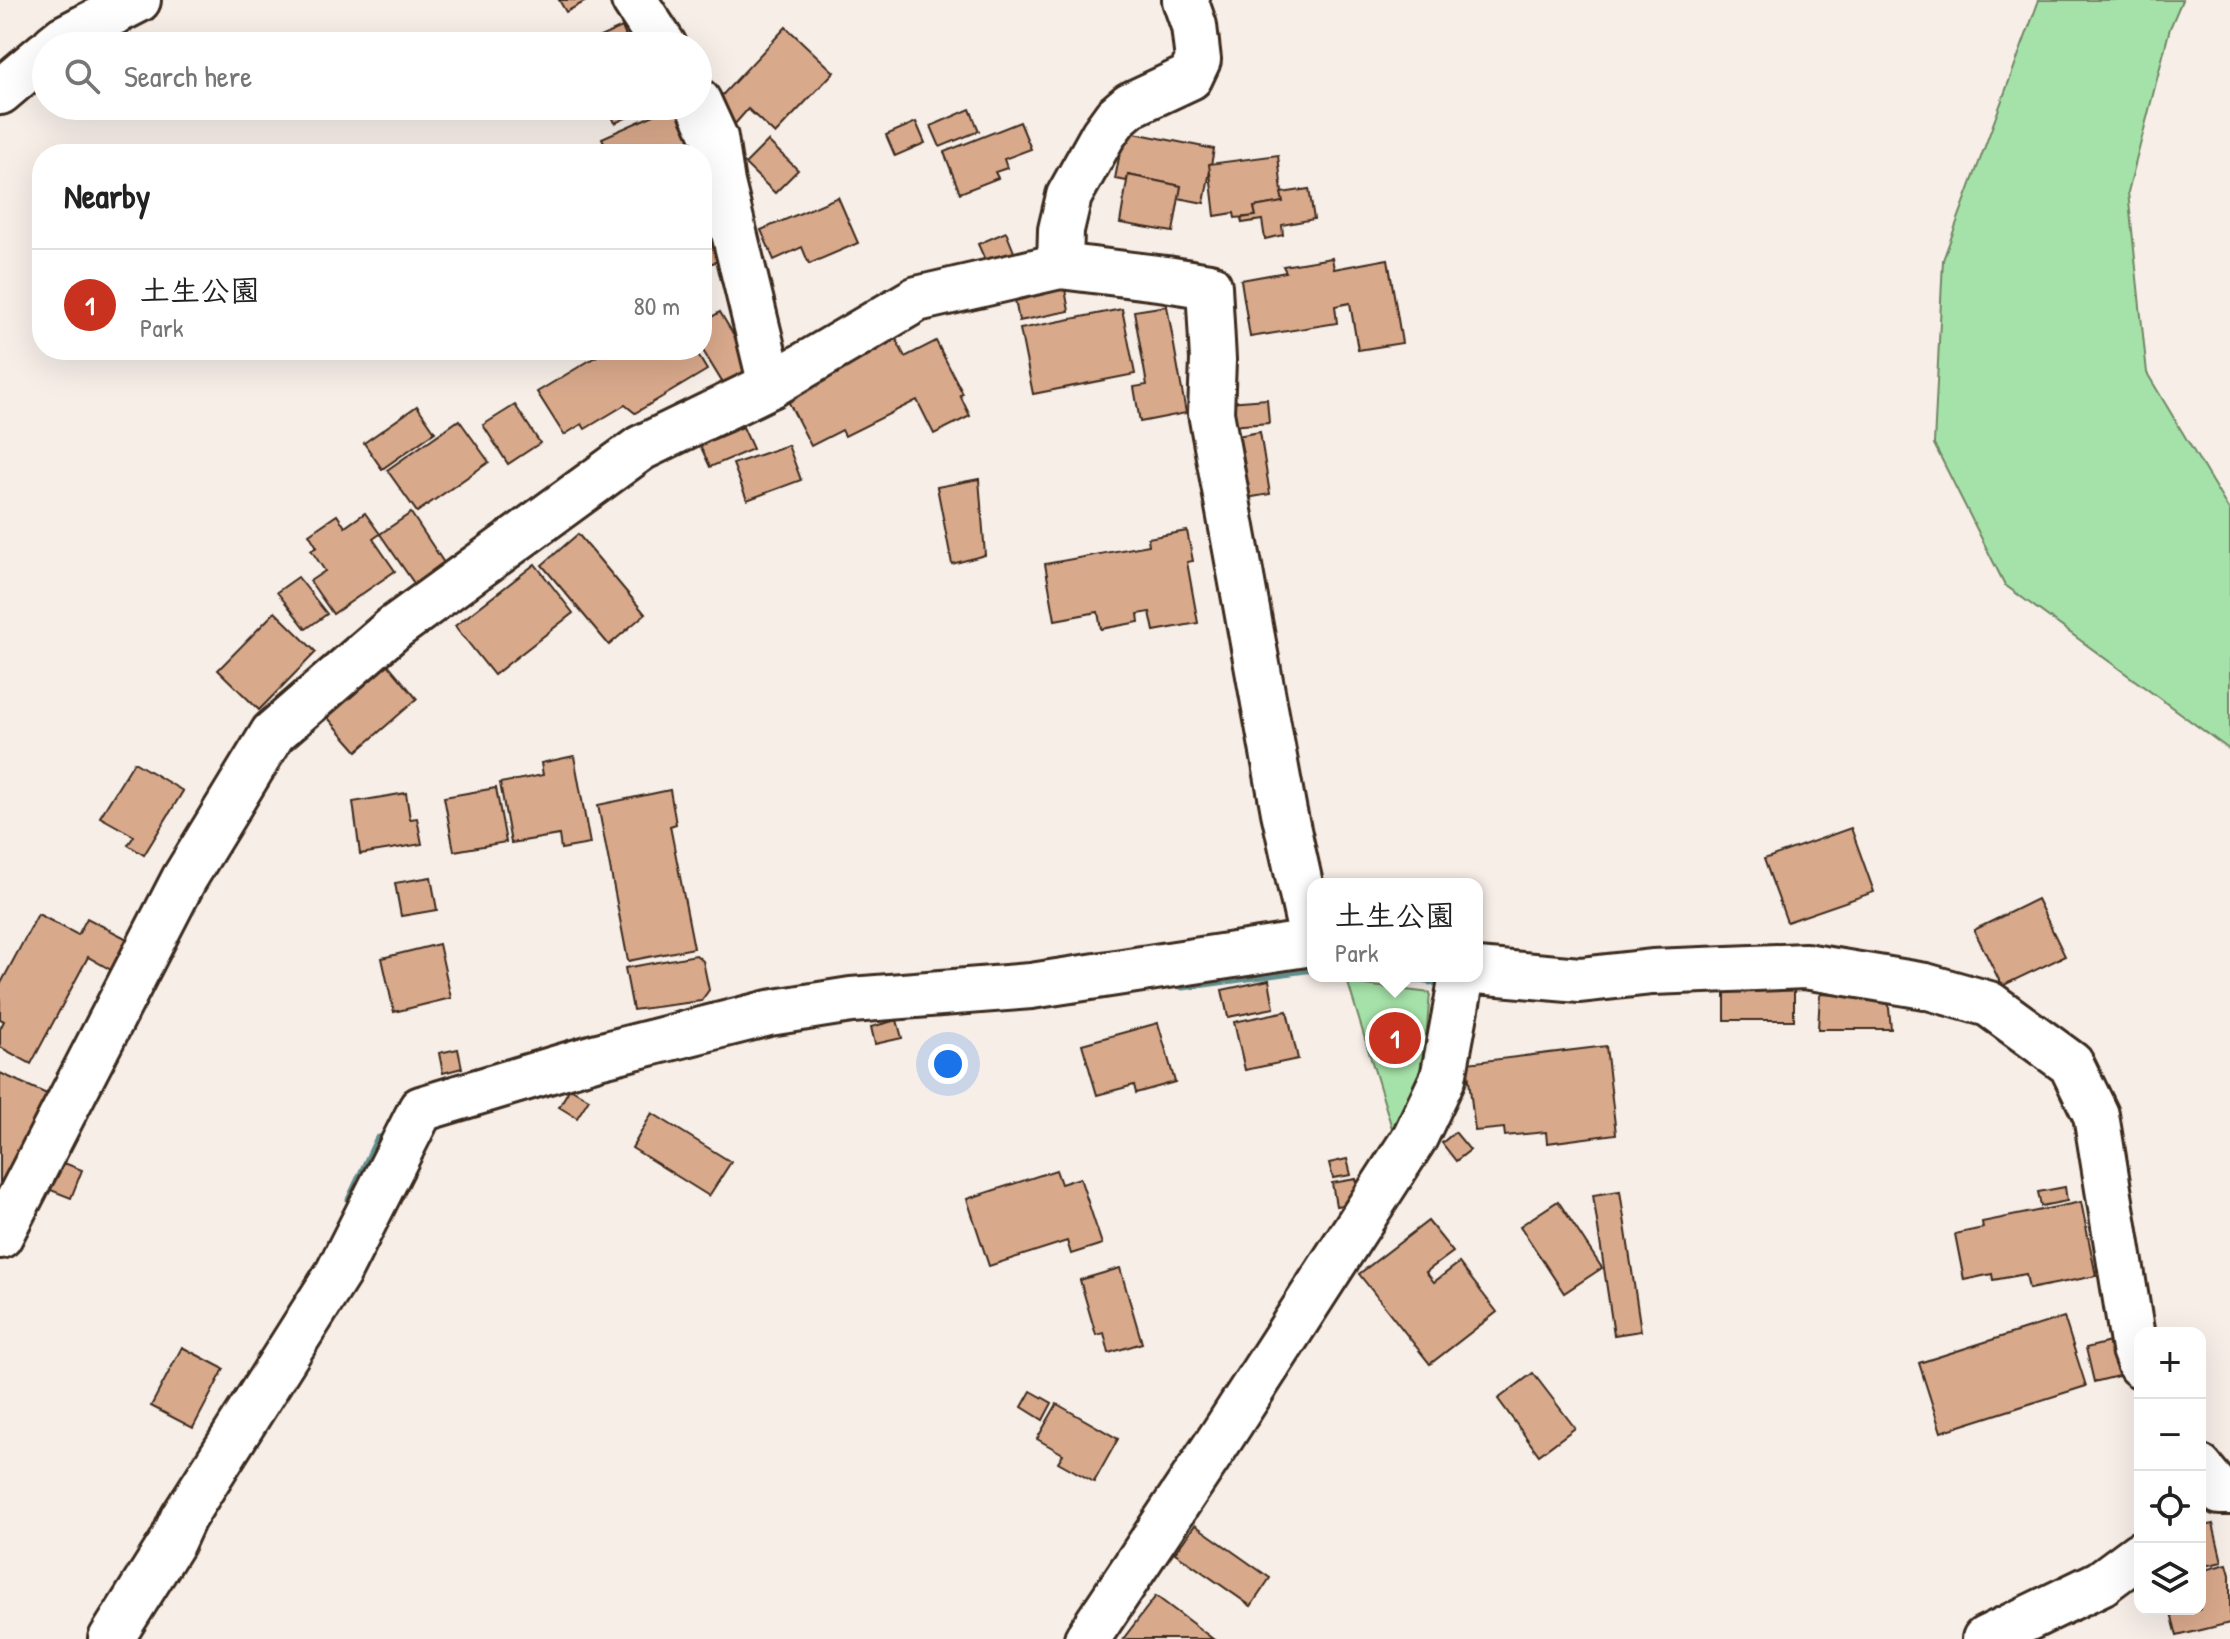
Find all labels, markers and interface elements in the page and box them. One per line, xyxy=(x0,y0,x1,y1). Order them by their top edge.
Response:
search box xyxy=(32,32,712,120)
icon: search xyxy=(60,54,104,98)
text: Search here xyxy=(124,56,252,96)
text: Nearby xyxy=(64,173,150,219)
text: 土生公園 xyxy=(140,270,260,310)
text: 1 xyxy=(85,288,95,323)
text: 80 m xyxy=(633,288,680,323)
text: Park xyxy=(140,310,184,345)
popup xyxy=(1307,878,1483,982)
text: 土生公園 xyxy=(1335,895,1455,935)
text: Park xyxy=(1335,935,1379,970)
pin: 1 xyxy=(1369,1008,1421,1068)
your location xyxy=(928,1044,968,1084)
map controls xyxy=(2134,1327,2206,1615)
button: + xyxy=(2134,1327,2206,1399)
button: − xyxy=(2134,1399,2206,1471)
button: locate xyxy=(2134,1471,2206,1543)
button: layers xyxy=(2134,1543,2206,1615)

